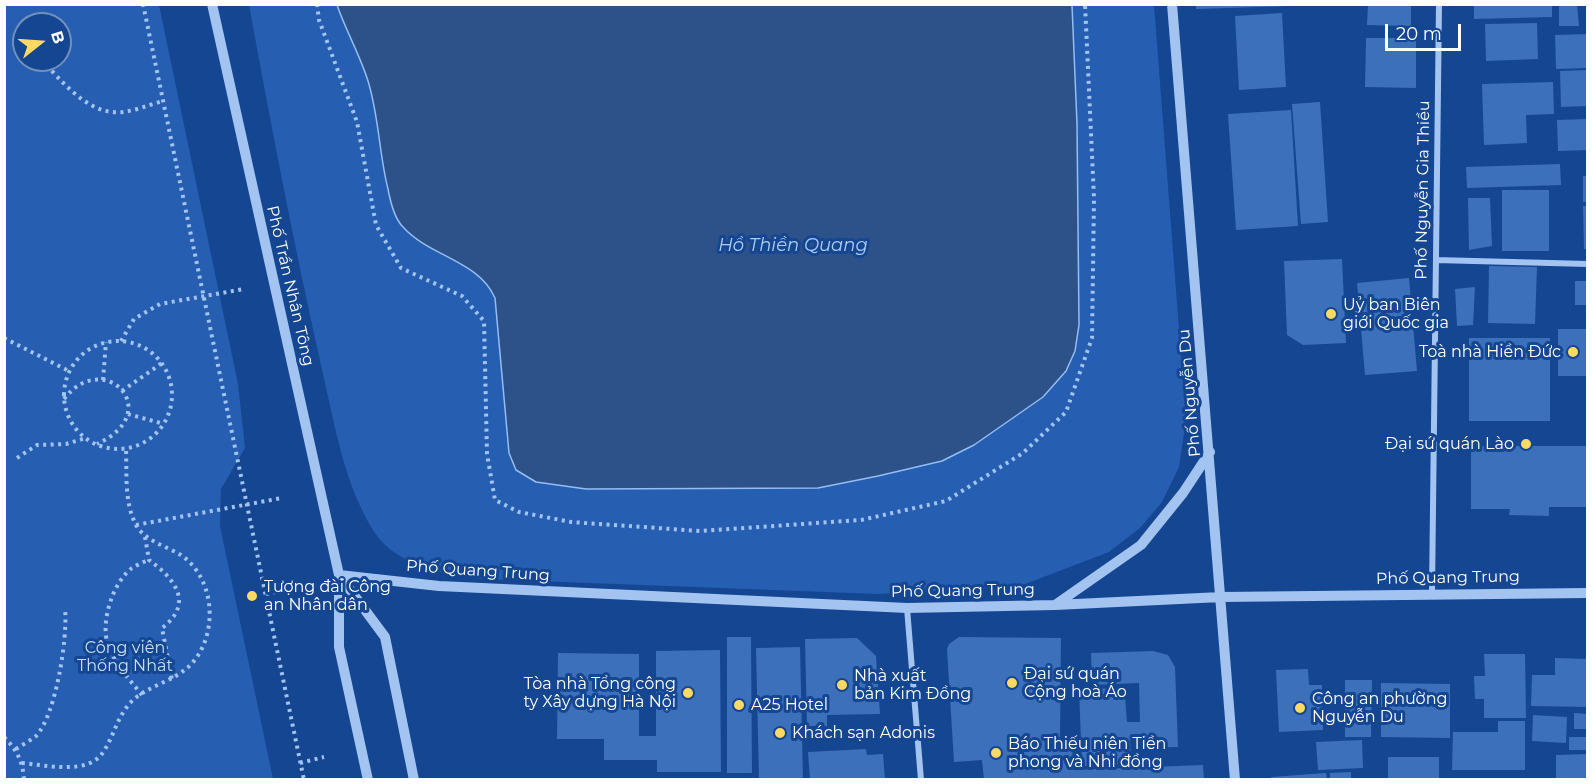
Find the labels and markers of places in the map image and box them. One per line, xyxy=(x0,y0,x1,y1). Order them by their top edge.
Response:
place label: Uỷ ban Biên giới Quốc gia xyxy=(1343,295,1449,333)
marker: Uỷ ban Biên giới Quốc gia xyxy=(1324,307,1338,321)
place label: Toà nhà Hiền Đức xyxy=(1419,342,1561,362)
marker: Toà nhà Hiền Đức xyxy=(1566,345,1580,359)
place label: Đại sứ quán Lào xyxy=(1385,434,1514,454)
marker: Đại sứ quán Lào xyxy=(1519,437,1533,451)
place label: Tượng đài Công an Nhân dân xyxy=(264,577,391,615)
marker: Tượng đài Công an Nhân dân xyxy=(245,589,259,603)
place label: Đại sứ quán Cộng hoà Áo xyxy=(1024,664,1127,702)
place label: Nhà xuất bản Kim Đồng xyxy=(854,666,971,704)
place label: Tòa nhà Tổng công ty Xây dựng Hà Nội xyxy=(524,674,676,712)
marker: Đại sứ quán Cộng hoà Áo xyxy=(1005,676,1019,690)
marker: Nhà xuất bản Kim Đồng xyxy=(835,678,849,692)
marker: Tòa nhà Tổng công ty Xây dựng Hà Nội xyxy=(681,686,695,700)
place label: Công an phường Nguyễn Du xyxy=(1312,689,1447,727)
place label: A25 Hotel xyxy=(751,695,828,715)
marker: A25 Hotel xyxy=(732,698,746,712)
marker: Công an phường Nguyễn Du xyxy=(1293,701,1307,715)
place label: Khách sạn Adonis xyxy=(792,723,935,743)
marker: Khách sạn Adonis xyxy=(773,726,787,740)
place label: Báo Thiếu niên Tiền phong và Nhi đồng xyxy=(1008,734,1166,772)
marker: Báo Thiếu niên Tiền phong và Nhi đồng xyxy=(989,746,1003,760)

